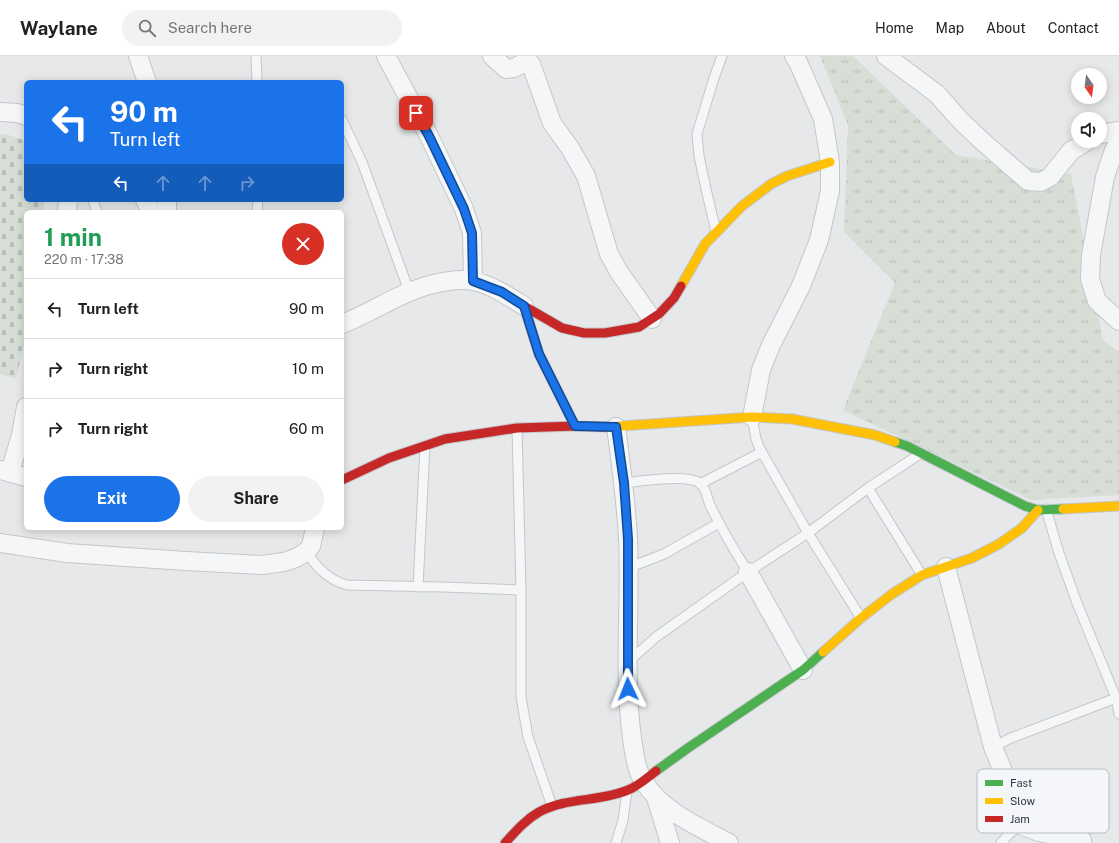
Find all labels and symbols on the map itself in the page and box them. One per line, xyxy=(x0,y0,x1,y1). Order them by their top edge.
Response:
north arrow xyxy=(1071,68,1107,104)
pin xyxy=(399,96,433,130)
position arrow xyxy=(607,668,649,710)
legend xyxy=(977,769,1109,833)
text: Fast xyxy=(1010,777,1032,789)
text: Slow xyxy=(1010,795,1036,807)
text: Jam xyxy=(1010,813,1030,825)

